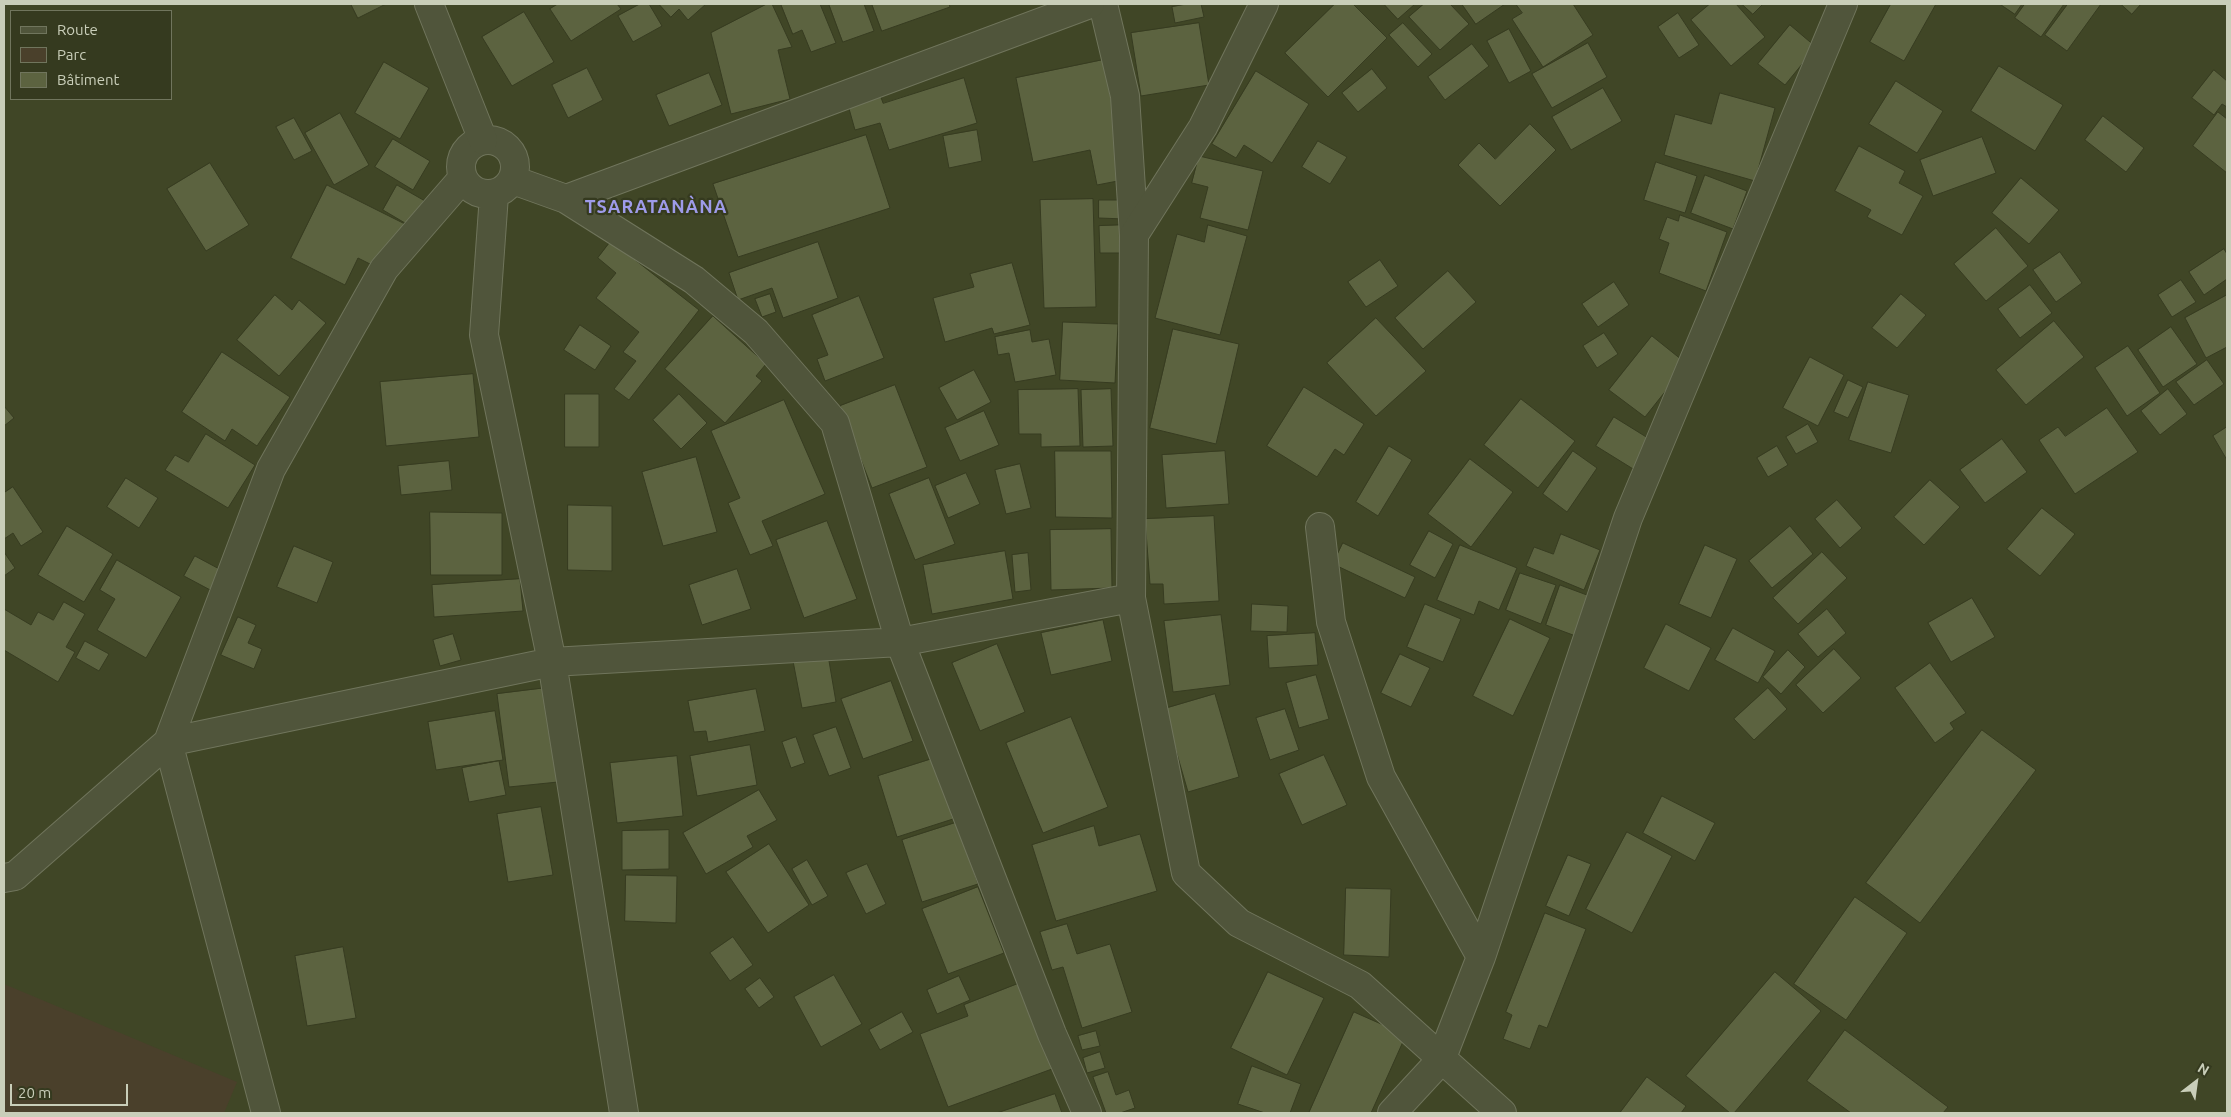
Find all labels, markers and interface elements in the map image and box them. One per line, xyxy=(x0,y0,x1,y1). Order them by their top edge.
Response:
legend xyxy=(10,10,172,100)
text: Route xyxy=(57,21,98,38)
text: Parc xyxy=(57,46,86,63)
text: Bâtiment xyxy=(57,71,119,88)
district label: TSARATANÀNA xyxy=(583,196,729,218)
north arrow xyxy=(2171,1057,2221,1107)
text: N xyxy=(2195,1059,2212,1079)
scale bar xyxy=(12,1074,130,1106)
text: 20 m xyxy=(18,1084,51,1101)

